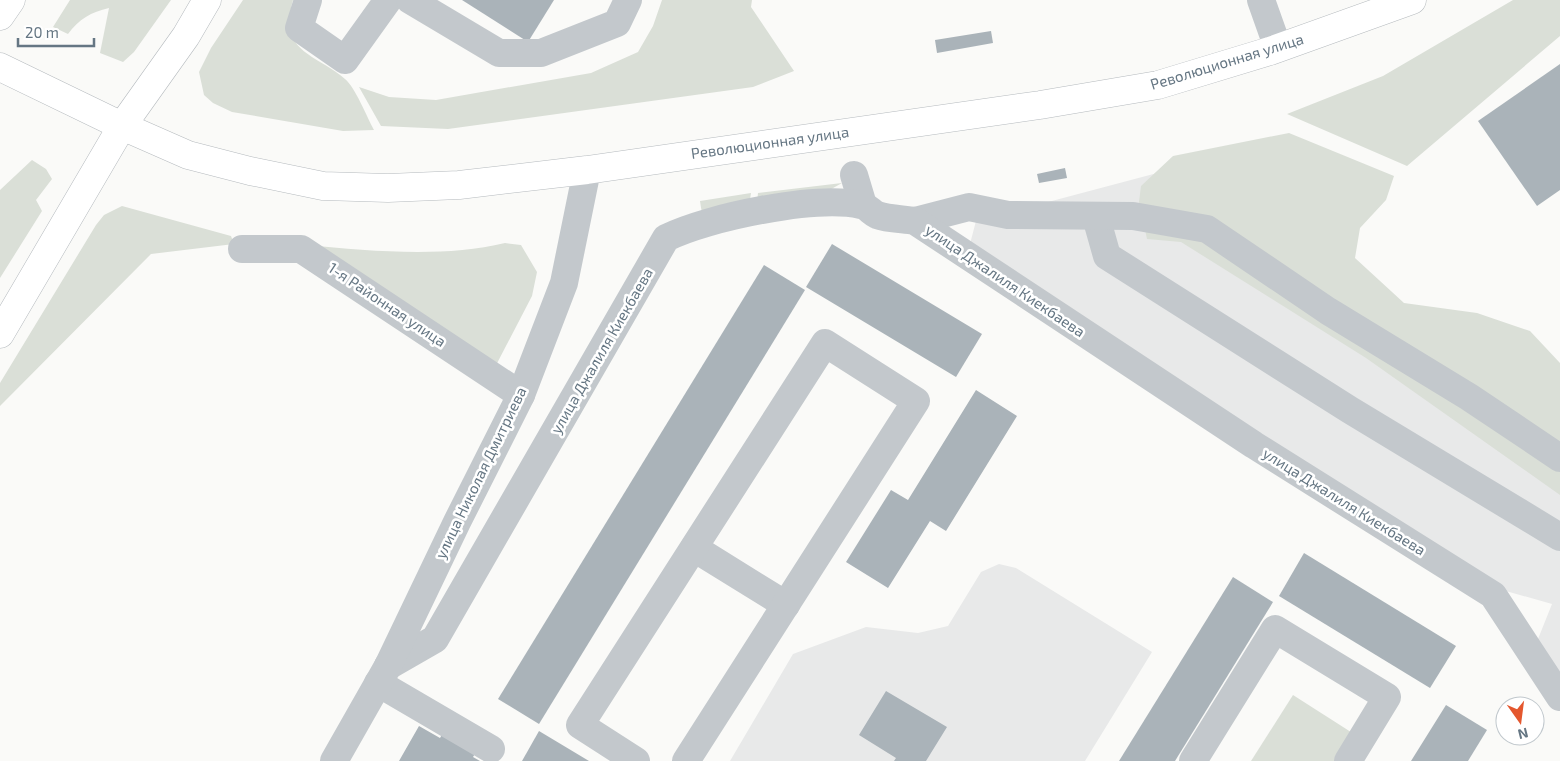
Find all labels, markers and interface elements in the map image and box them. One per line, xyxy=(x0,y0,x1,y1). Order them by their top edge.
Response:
scale bar xyxy=(18,15,94,47)
text: 20 m xyxy=(25,23,59,41)
street label: Революционная улица xyxy=(1148,29,1306,94)
street label: Революционная улица xyxy=(690,122,850,163)
street label: улица Джалиля Киекбаева xyxy=(922,220,1089,341)
street label: 1-я Районная улица xyxy=(325,258,450,351)
street label: улица Джалиля Киекбаева xyxy=(546,264,657,437)
street label: улица Николая Дмитриева xyxy=(431,384,530,562)
street label: улица Джалиля Киекбаева xyxy=(1259,444,1429,560)
north arrow xyxy=(1495,696,1545,746)
text: N xyxy=(1516,725,1530,744)

